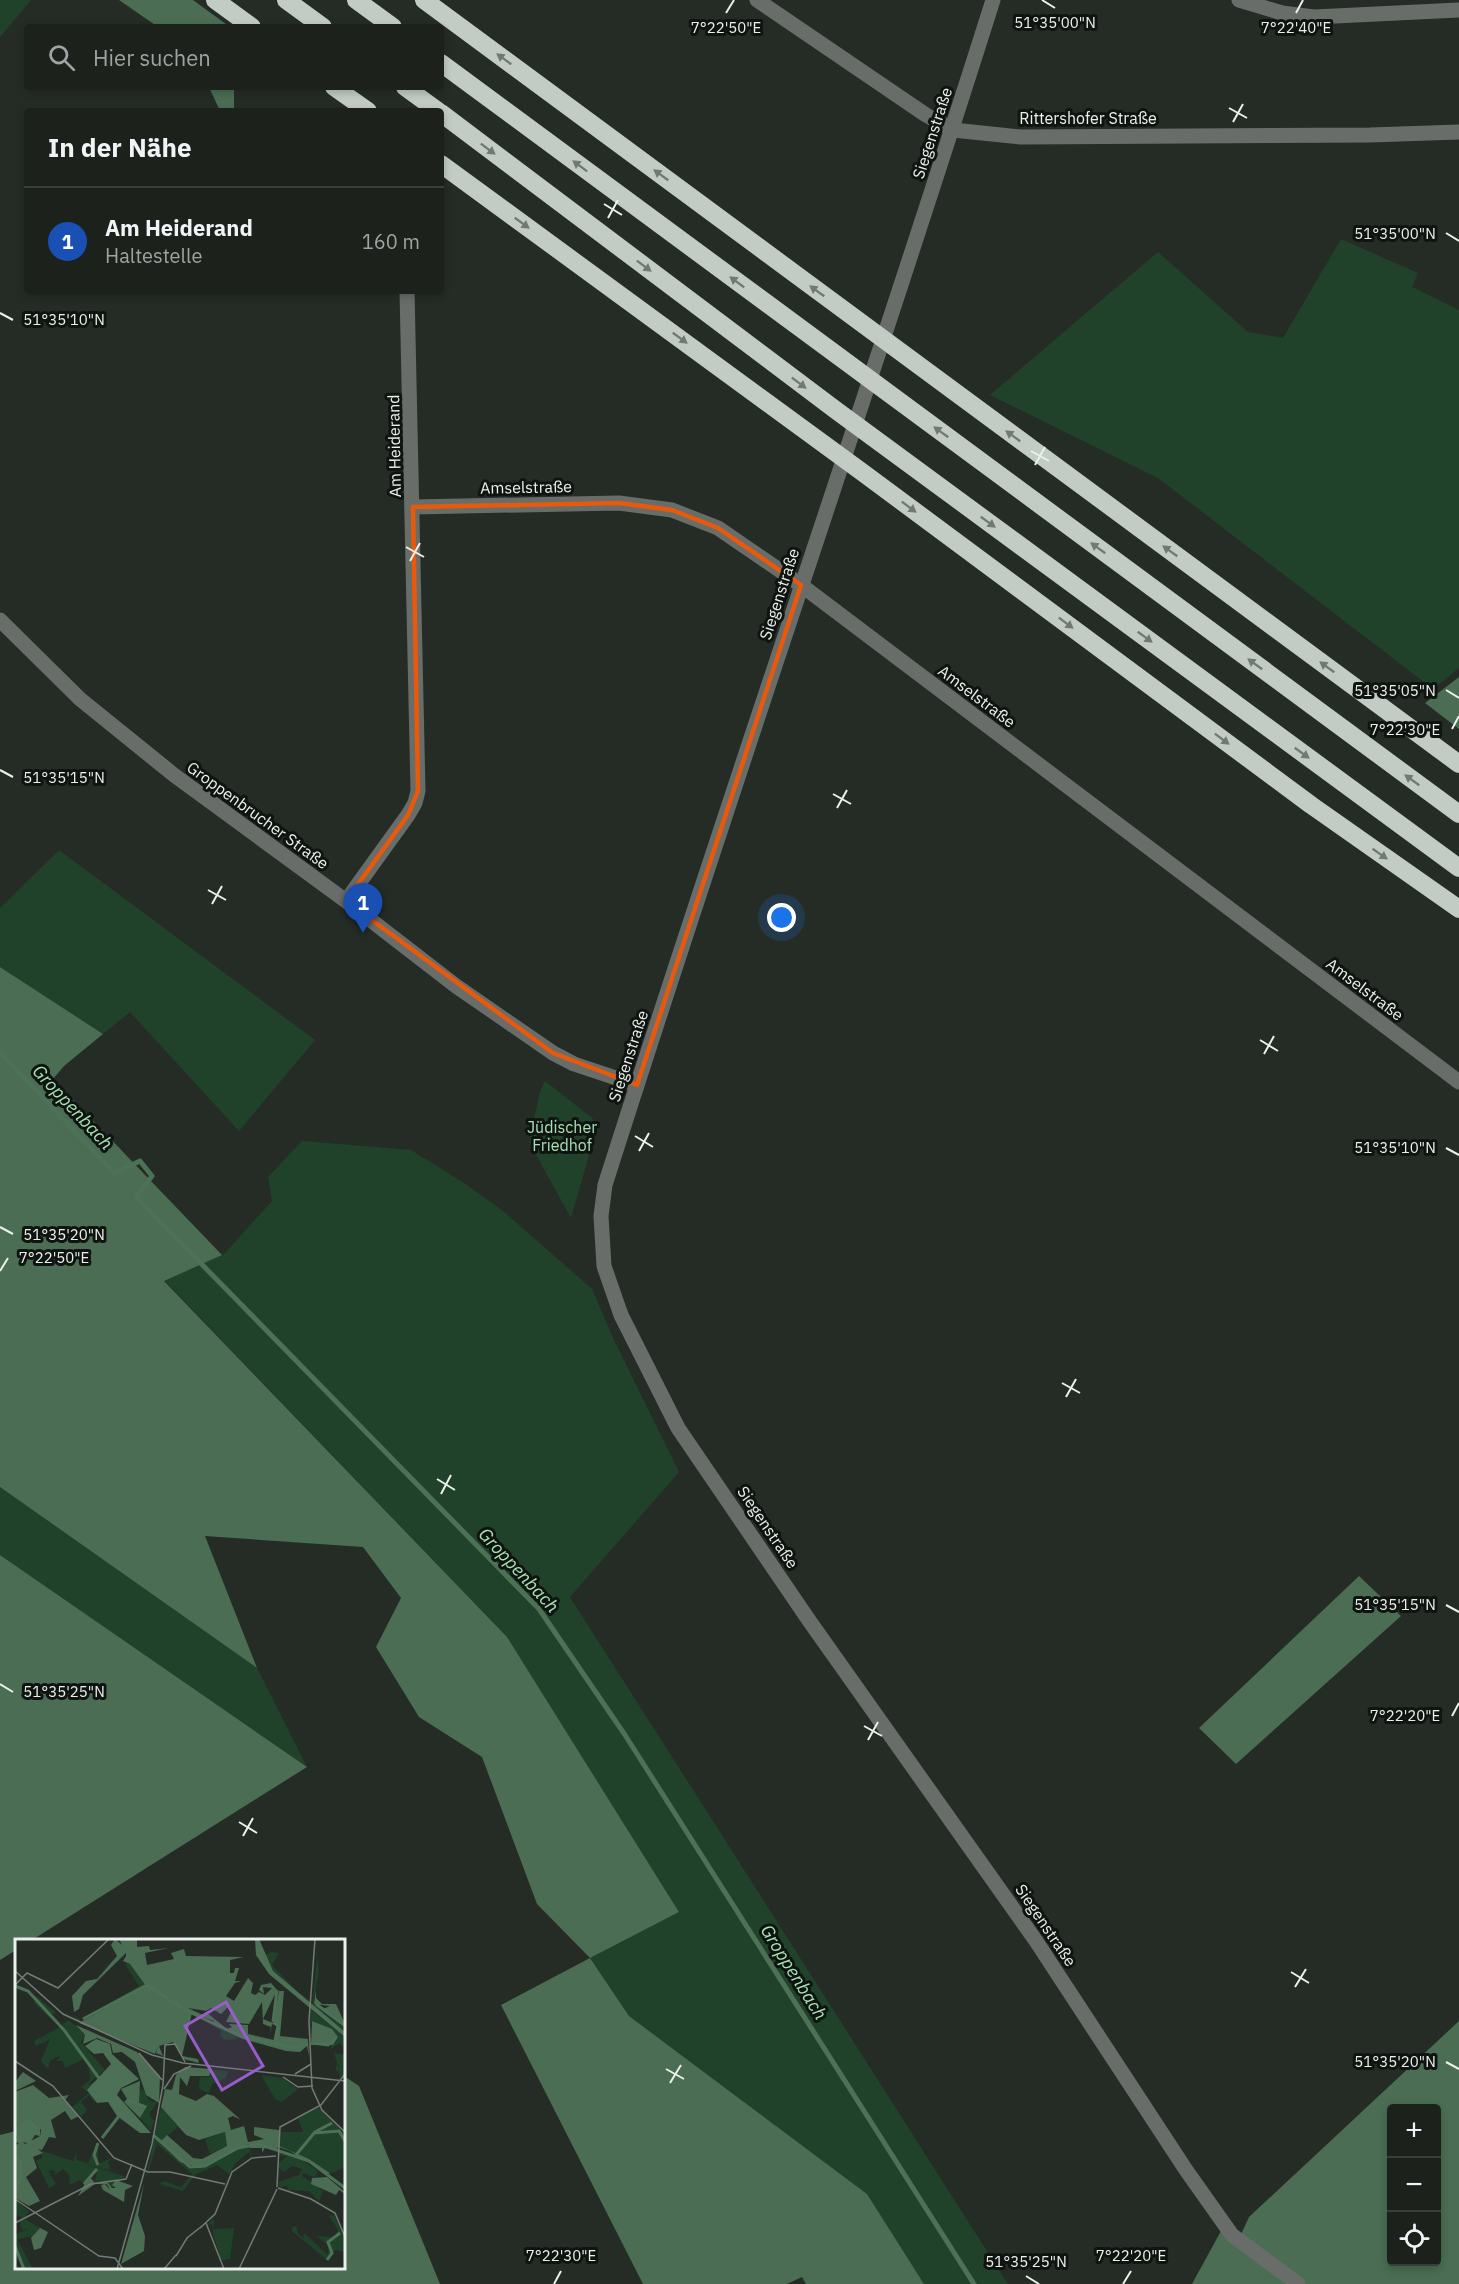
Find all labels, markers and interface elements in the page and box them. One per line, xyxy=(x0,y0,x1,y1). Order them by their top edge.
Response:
text: 51°35'00"N xyxy=(1014,13,1096,32)
text: 7°22'50"E xyxy=(691,18,761,37)
text: 7°22'40"E xyxy=(1261,18,1331,37)
search box xyxy=(24,24,444,90)
icon: search xyxy=(45,41,78,74)
text: Hier suchen xyxy=(93,43,211,72)
one-way arrow xyxy=(496,53,512,65)
street label: Siegenstraße xyxy=(908,85,956,181)
street label: Rittershofer Straße xyxy=(1019,108,1157,128)
text: In der Nähe xyxy=(48,130,192,164)
one-way arrow xyxy=(480,142,495,154)
one-way arrow xyxy=(573,160,588,172)
one-way arrow xyxy=(653,169,669,181)
text: Am Heiderand xyxy=(105,213,253,242)
one-way arrow xyxy=(514,217,530,229)
text: 51°35'00"N xyxy=(1354,224,1436,243)
text: 1 xyxy=(62,228,74,255)
text: 160 m xyxy=(362,228,420,255)
text: Haltestelle xyxy=(105,242,202,269)
one-way arrow xyxy=(636,259,651,271)
one-way arrow xyxy=(729,276,744,288)
one-way arrow xyxy=(810,285,826,297)
text: 51°35'10"N xyxy=(23,310,105,329)
one-way arrow xyxy=(672,332,687,344)
one-way arrow xyxy=(791,377,807,389)
street label: Am Heiderand xyxy=(383,394,405,498)
one-way arrow xyxy=(934,426,950,438)
one-way arrow xyxy=(1006,430,1022,442)
street label: Amselstraße xyxy=(480,476,572,498)
one-way arrow xyxy=(902,500,917,512)
one-way arrow xyxy=(980,515,996,528)
one-way arrow xyxy=(1091,542,1106,554)
street label: Siegenstraße xyxy=(755,546,803,642)
one-way arrow xyxy=(1163,546,1178,558)
one-way arrow xyxy=(1057,617,1073,629)
one-way arrow xyxy=(1137,631,1153,643)
one-way arrow xyxy=(1248,658,1263,670)
street label: Amselstraße xyxy=(934,660,1020,732)
one-way arrow xyxy=(1320,661,1336,673)
text: 51°35'05"N xyxy=(1354,681,1436,700)
text: 7°22'30"E xyxy=(1370,720,1440,739)
one-way arrow xyxy=(1215,733,1230,745)
one-way arrow xyxy=(1294,747,1310,759)
street label: Groppenbrucher Straße xyxy=(183,757,333,873)
text: 51°35'15"N xyxy=(23,768,105,787)
one-way arrow xyxy=(1404,773,1420,786)
one-way arrow xyxy=(1372,848,1388,859)
pin: 1 xyxy=(344,884,382,933)
your location xyxy=(767,903,796,932)
street label: Amselstraße xyxy=(1322,953,1408,1025)
street label: Siegenstraße xyxy=(604,1008,652,1104)
water label: Groppenbach xyxy=(28,1060,118,1154)
park label: Jüdischer Friedhof xyxy=(527,1117,597,1155)
text: 51°35'10"N xyxy=(1354,1138,1436,1157)
text: 51°35'20"N xyxy=(23,1225,105,1244)
text: 7°22'50"E xyxy=(19,1248,89,1267)
street label: Siegenstraße xyxy=(733,1482,803,1572)
water label: Groppenbach xyxy=(474,1523,564,1617)
text: 51°35'15"N xyxy=(1354,1595,1436,1614)
text: 51°35'25"N xyxy=(23,1682,105,1701)
text: 7°22'20"E xyxy=(1370,1706,1440,1725)
street label: Siegenstraße xyxy=(1011,1880,1081,1970)
water label: Groppenbach xyxy=(756,1920,832,2024)
inset map xyxy=(15,1939,345,2269)
text: 51°35'20"N xyxy=(1354,2052,1436,2071)
map controls xyxy=(1387,2104,1441,2266)
button: + xyxy=(1387,2104,1441,2158)
button: − xyxy=(1387,2158,1441,2212)
button: locate xyxy=(1387,2212,1441,2266)
text: 7°22'30"E xyxy=(526,2246,596,2265)
text: 7°22'20"E xyxy=(1096,2246,1166,2265)
text: 51°35'25"N xyxy=(985,2252,1067,2271)

